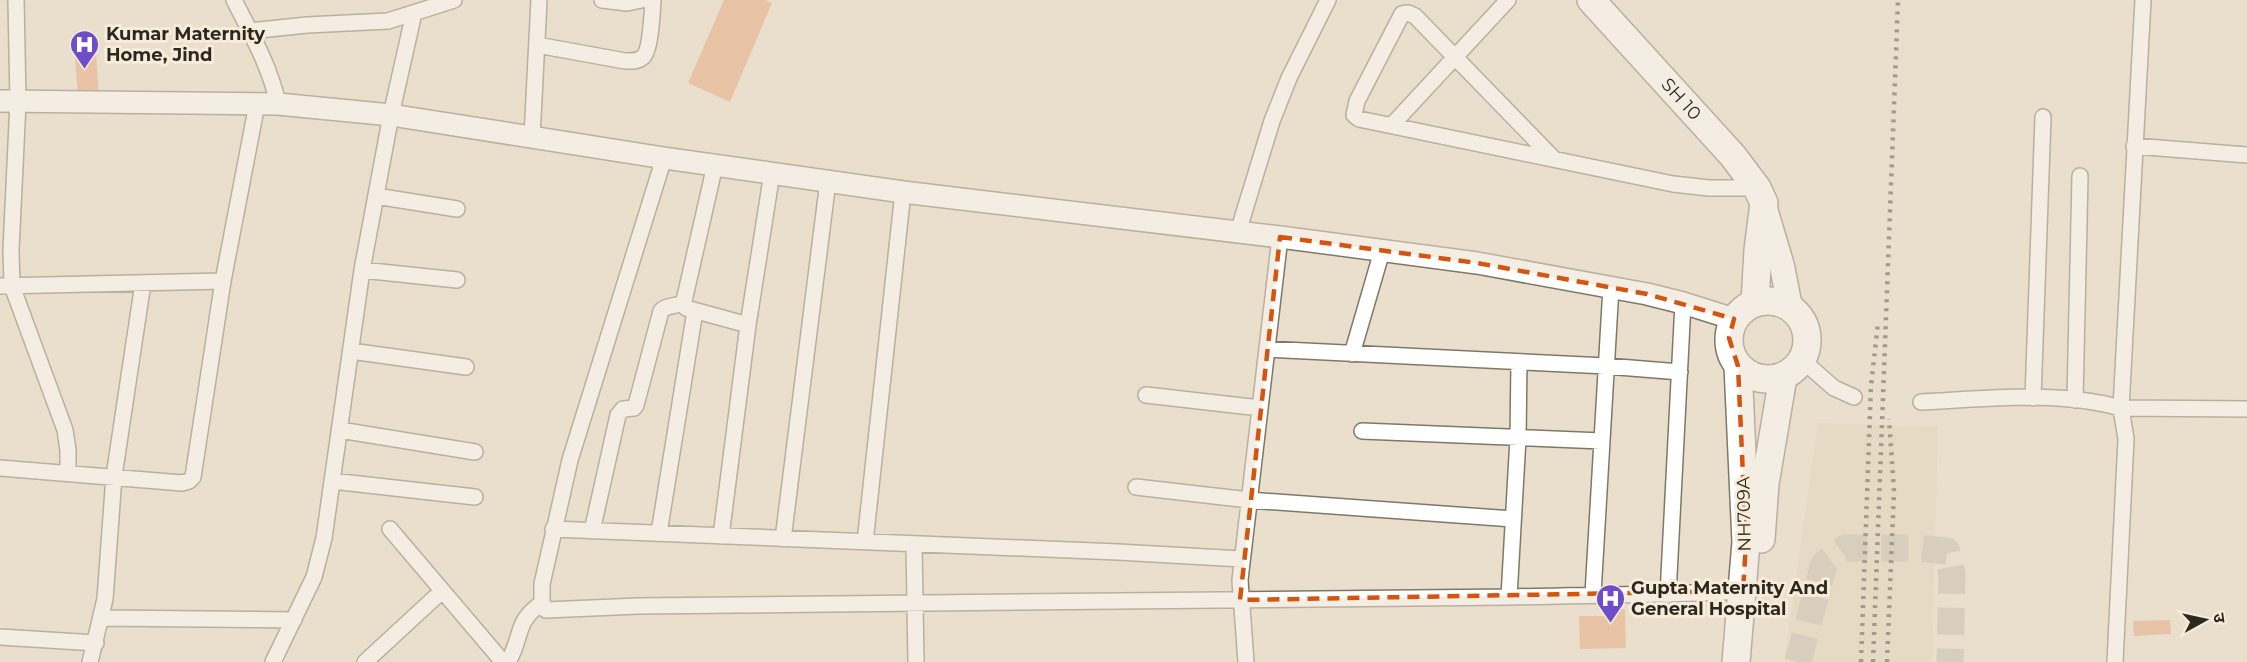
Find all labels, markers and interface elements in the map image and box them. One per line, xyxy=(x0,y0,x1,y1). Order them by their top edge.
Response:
place label: Kumar Maternity Home, Jind xyxy=(106,23,265,66)
hospital icon: Kumar Maternity Home, Jind xyxy=(69,28,101,70)
street label: SH 10 xyxy=(1657,74,1706,125)
street label: NH709A xyxy=(1732,476,1756,552)
place label: Gupta Maternity And General Hospital xyxy=(1631,577,1828,620)
hospital icon: Gupta Maternity And General Hospital xyxy=(1594,582,1626,624)
north arrow xyxy=(2175,590,2235,650)
text: उ xyxy=(2209,612,2230,625)

